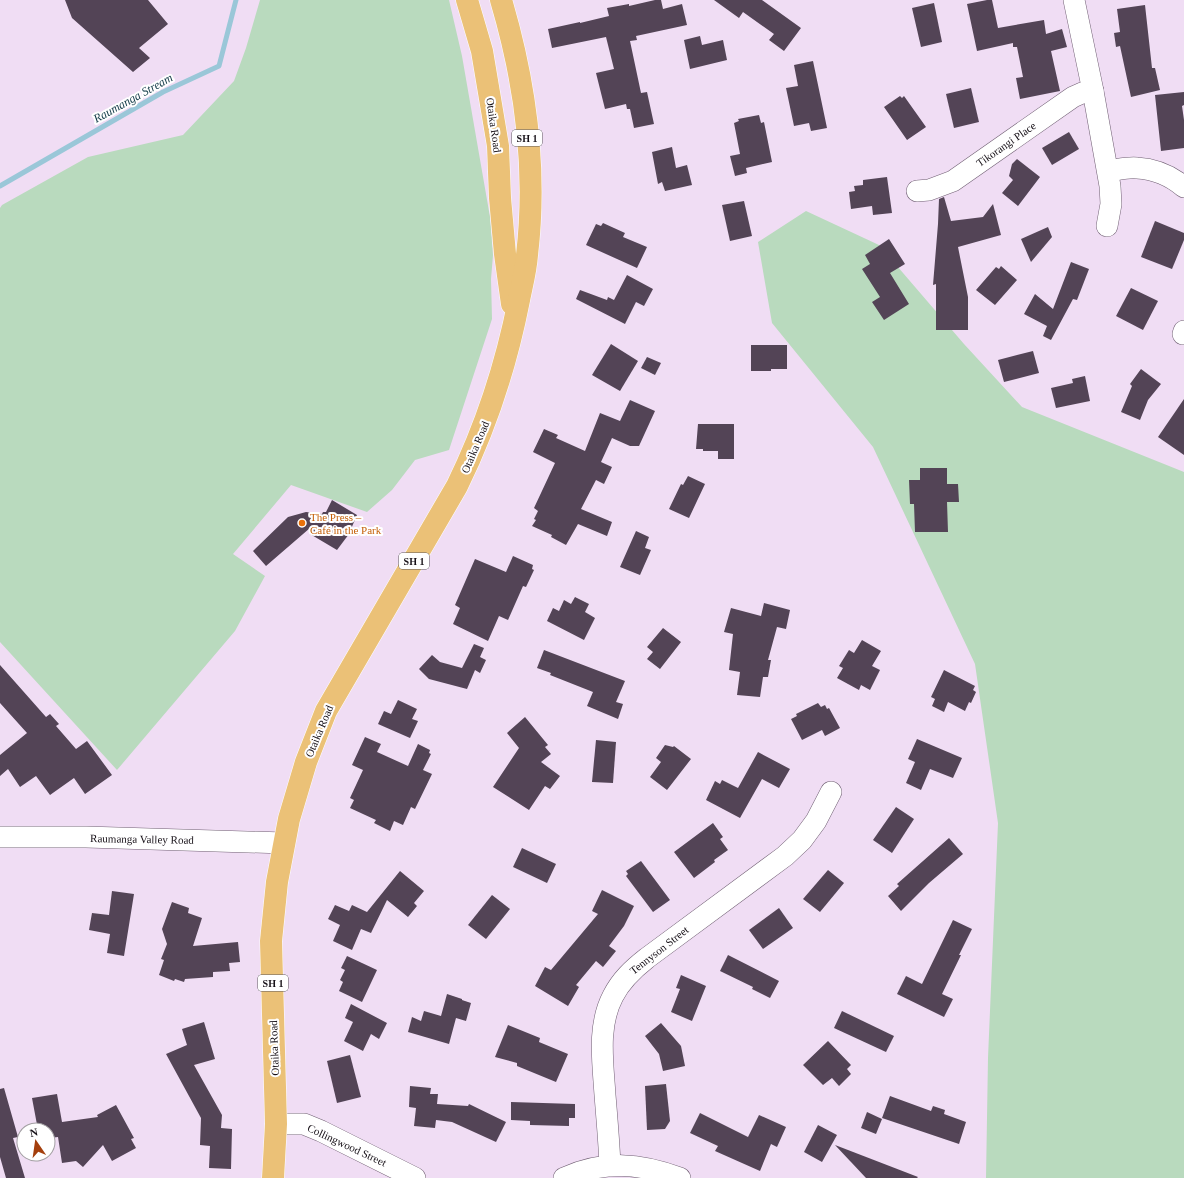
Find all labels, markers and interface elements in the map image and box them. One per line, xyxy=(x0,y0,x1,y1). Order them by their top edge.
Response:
water label: Raumanga Stream xyxy=(90,70,175,126)
street label: Otaika Road xyxy=(484,97,504,154)
street label: Tikorangi Place xyxy=(974,119,1038,169)
road number: SH 1 xyxy=(512,130,542,146)
street label: Otaika Road xyxy=(459,419,492,475)
place label: The Press – Café in the Park xyxy=(310,511,382,536)
marker: The Press – Café in the Park xyxy=(297,518,307,528)
road number: SH 1 xyxy=(399,553,429,569)
street label: Otaika Road xyxy=(303,703,336,759)
street label: Raumanga Valley Road xyxy=(90,832,194,846)
street label: Tennyson Street xyxy=(627,923,691,977)
road number: SH 1 xyxy=(258,975,288,991)
street label: Otaika Road xyxy=(267,1020,281,1076)
street label: Collingwood Street xyxy=(306,1121,388,1169)
north arrow xyxy=(16,1122,56,1162)
text: N xyxy=(29,1126,39,1139)

